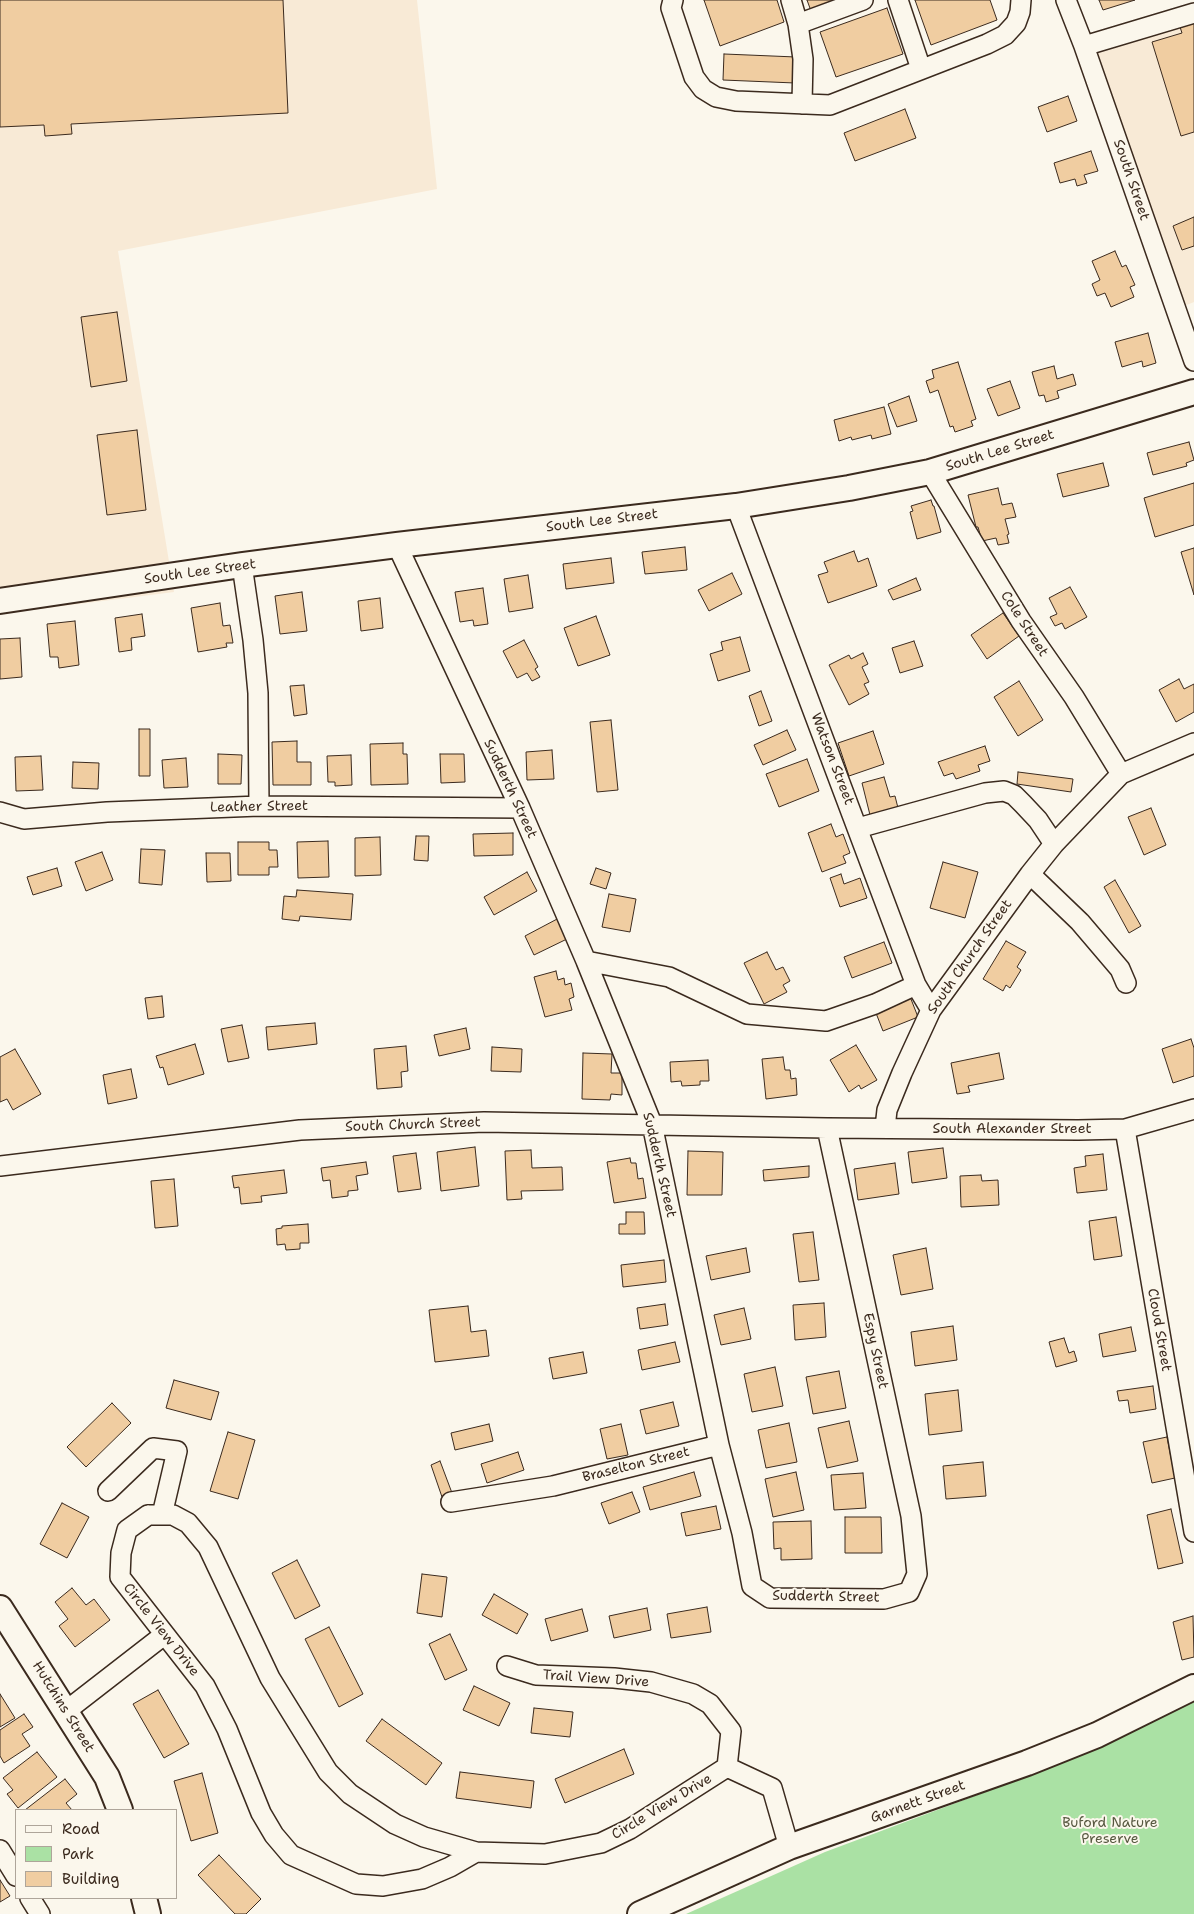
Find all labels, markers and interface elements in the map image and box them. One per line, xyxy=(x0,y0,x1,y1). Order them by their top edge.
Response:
street label: South Street xyxy=(1109,137,1153,223)
street label: South Lee Street xyxy=(944,427,1056,475)
street label: South Lee Street xyxy=(545,506,659,536)
street label: South Lee Street xyxy=(143,556,257,588)
street label: Cole Street xyxy=(997,588,1051,660)
street label: Watson Street xyxy=(807,711,857,807)
street label: Sudderth Street xyxy=(480,737,540,841)
street label: Leather Street xyxy=(210,798,308,816)
street label: South Church Street xyxy=(924,897,1016,1017)
street label: Sudderth Street xyxy=(639,1111,679,1219)
street label: South Church Street xyxy=(345,1114,481,1136)
street label: South Alexander Street xyxy=(932,1121,1092,1137)
street label: Cloud Street xyxy=(1143,1287,1175,1373)
street label: Espy Street xyxy=(859,1312,891,1390)
street label: Braselton Street xyxy=(581,1444,691,1486)
street label: Circle View Drive xyxy=(119,1580,203,1680)
street label: Sudderth Street xyxy=(772,1588,880,1606)
street label: Hutchins Street xyxy=(28,1658,98,1756)
street label: Trail View Drive xyxy=(542,1667,650,1691)
street label: Circle View Drive xyxy=(609,1770,715,1844)
street label: Garnett Street xyxy=(868,1777,968,1827)
legend xyxy=(15,1809,178,1899)
park label: Buford Nature Preserve xyxy=(1062,1815,1158,1848)
text: Road xyxy=(62,1819,100,1839)
text: Park xyxy=(62,1844,94,1864)
text: Building xyxy=(62,1869,119,1889)

